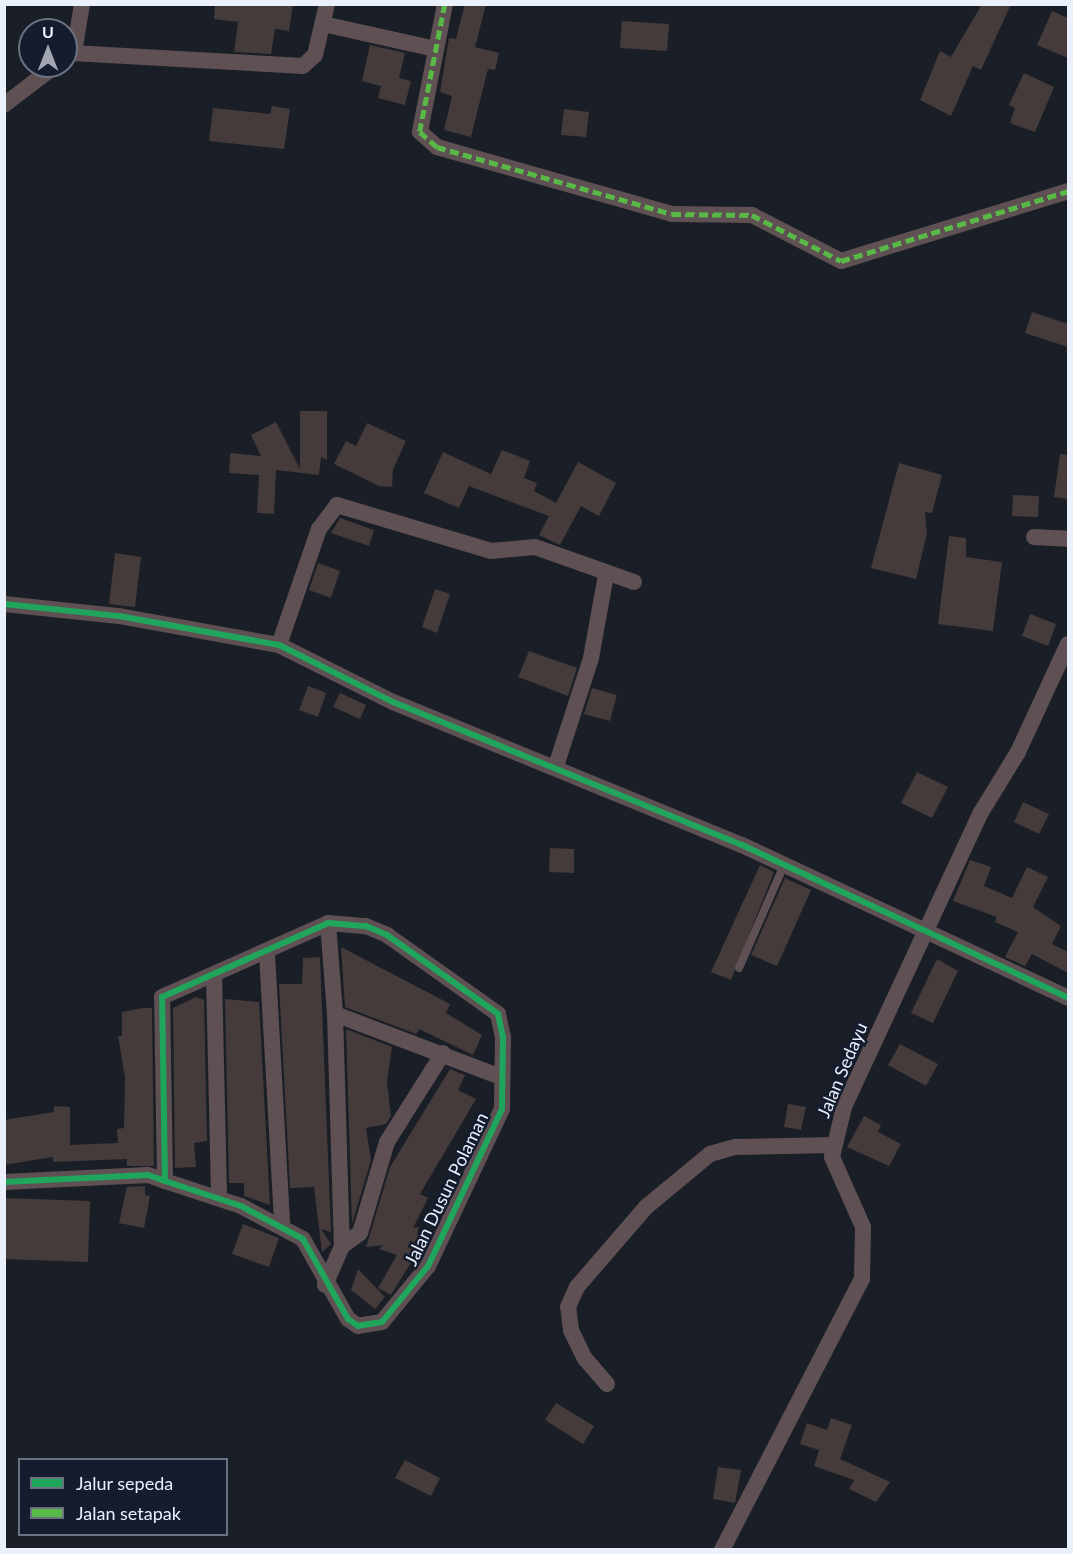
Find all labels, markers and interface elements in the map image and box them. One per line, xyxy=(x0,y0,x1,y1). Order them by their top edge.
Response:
north arrow xyxy=(18,18,78,78)
text: U xyxy=(42,22,54,41)
street label: Jalan Sedayu xyxy=(812,1019,872,1121)
street label: Jalan Dusun Polaman xyxy=(400,1109,492,1269)
legend xyxy=(18,1458,228,1536)
text: Jalur sepeda xyxy=(76,1472,173,1494)
text: Jalan setapak xyxy=(76,1502,181,1524)

